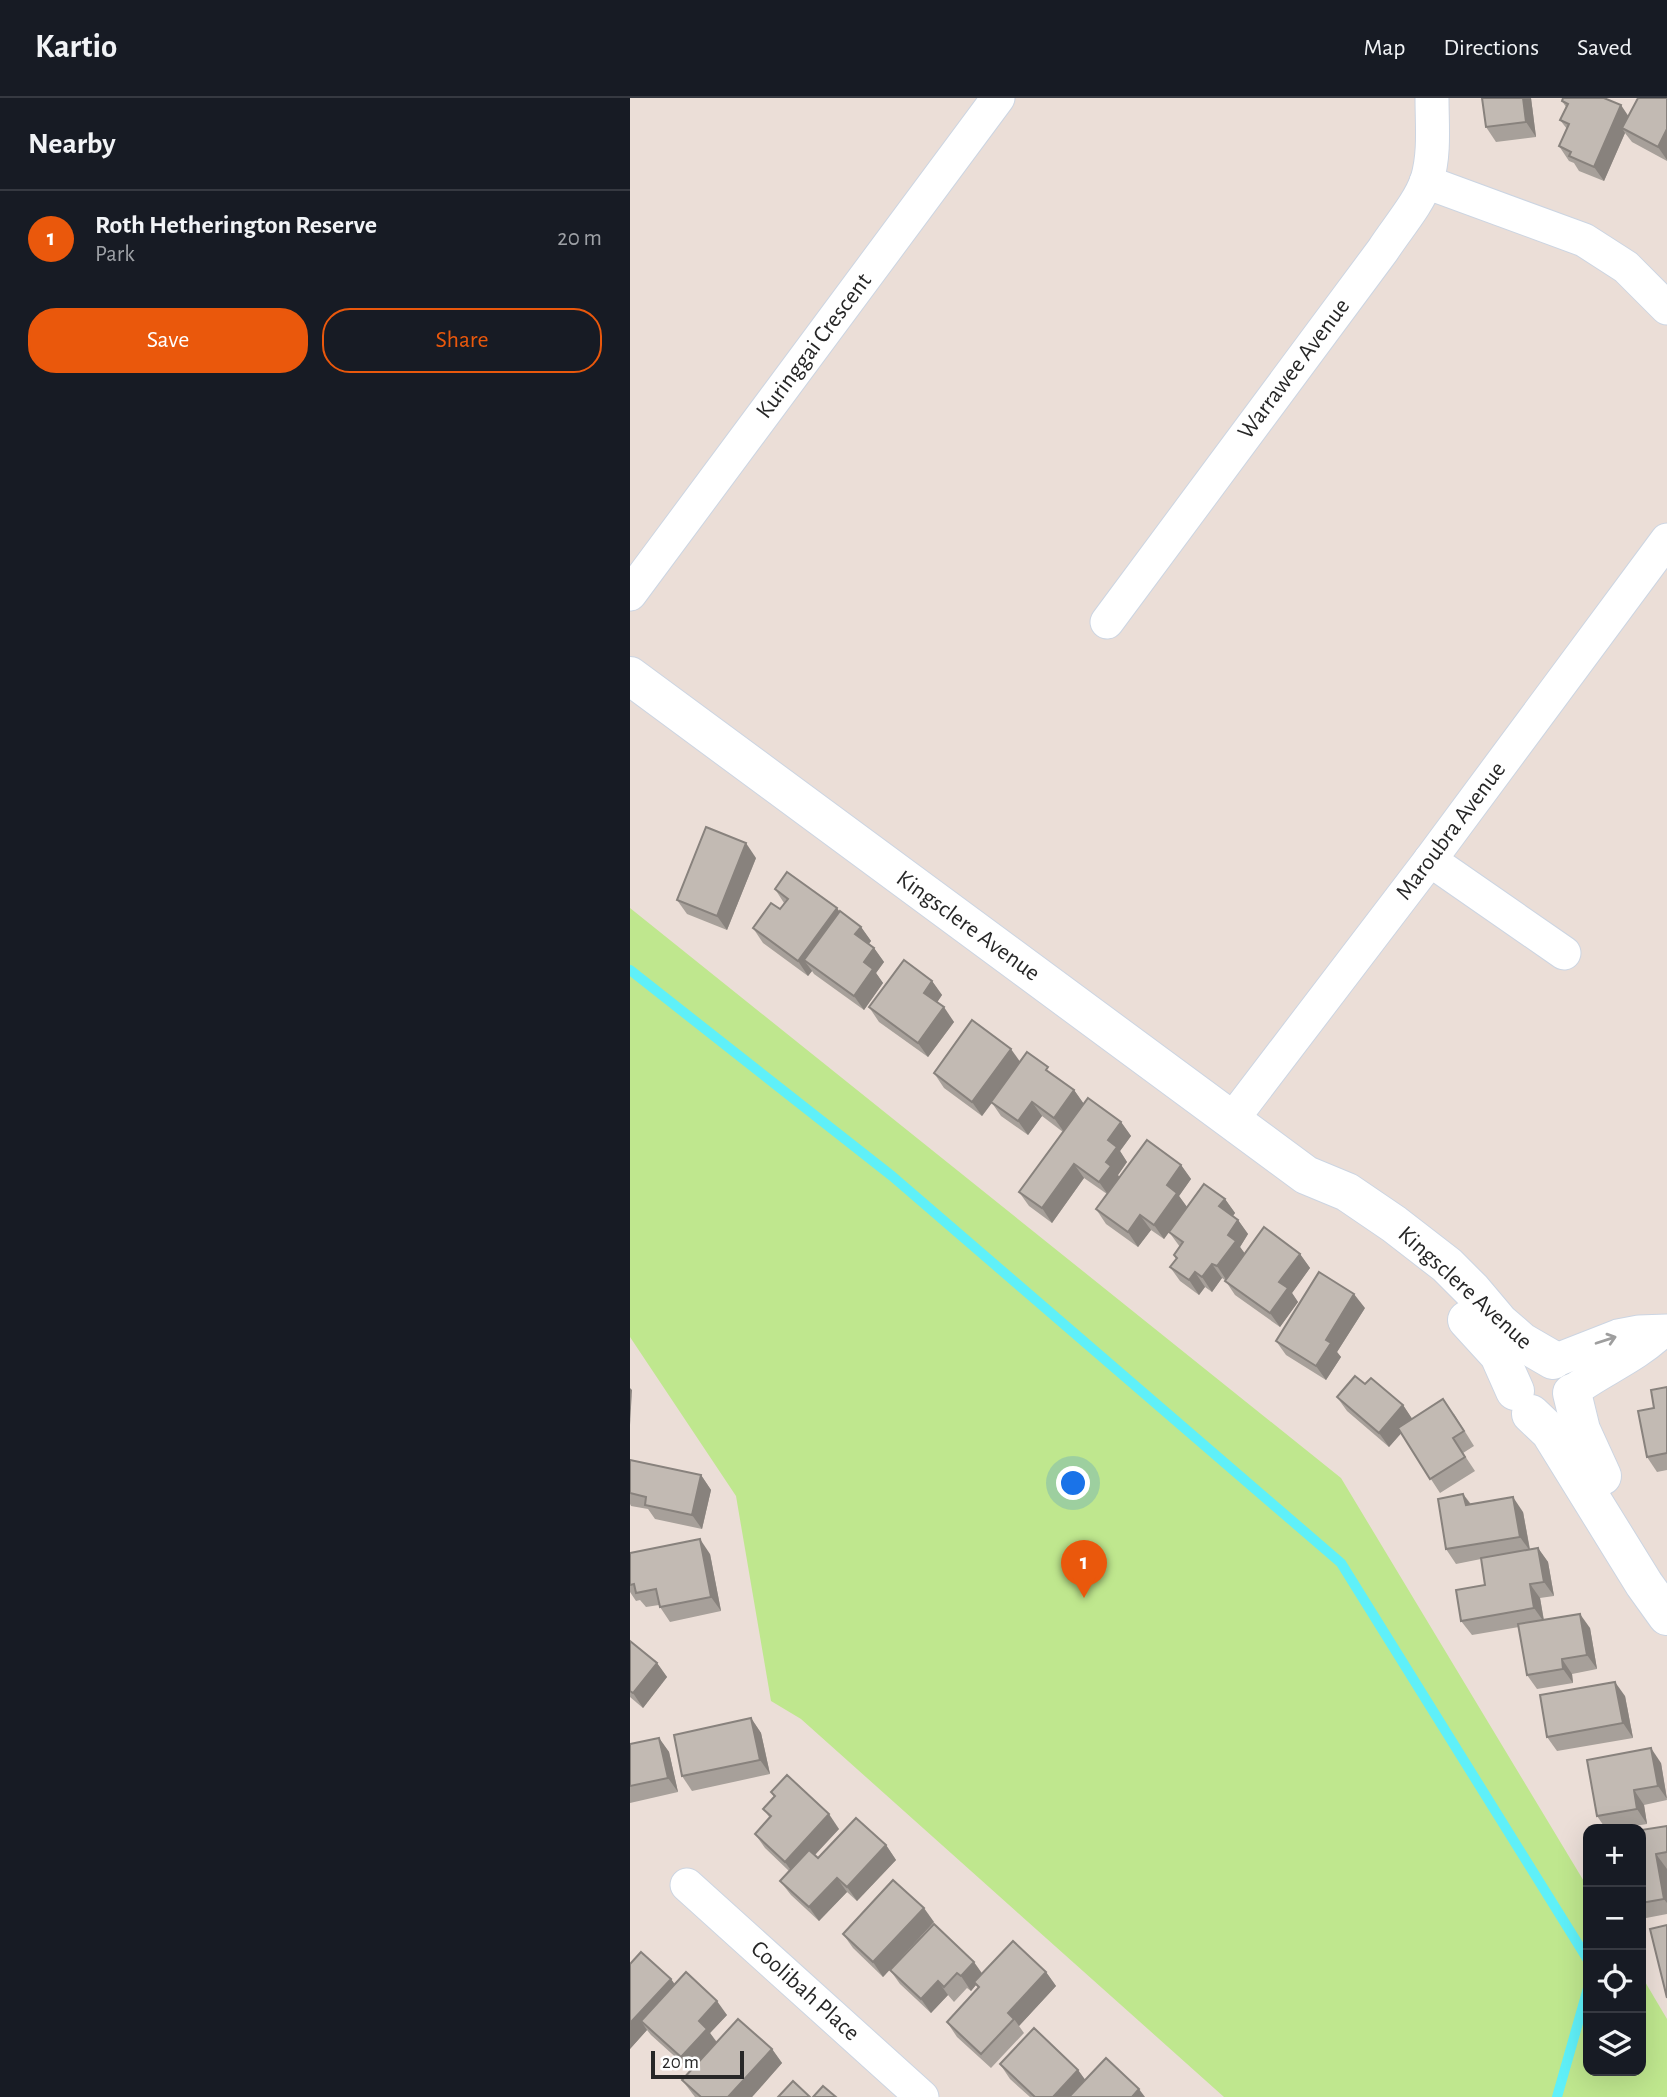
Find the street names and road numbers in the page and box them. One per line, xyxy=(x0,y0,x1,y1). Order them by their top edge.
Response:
street label: Kuringgai Crescent xyxy=(752,269,876,423)
street label: Warrawee Avenue xyxy=(1234,294,1354,444)
street label: Maroubra Avenue xyxy=(1391,758,1511,904)
street label: Kingsclere Avenue xyxy=(892,866,1044,986)
street label: Kingsclere Avenue xyxy=(1393,1222,1537,1354)
street label: Coolibah Place xyxy=(746,1936,864,2046)

